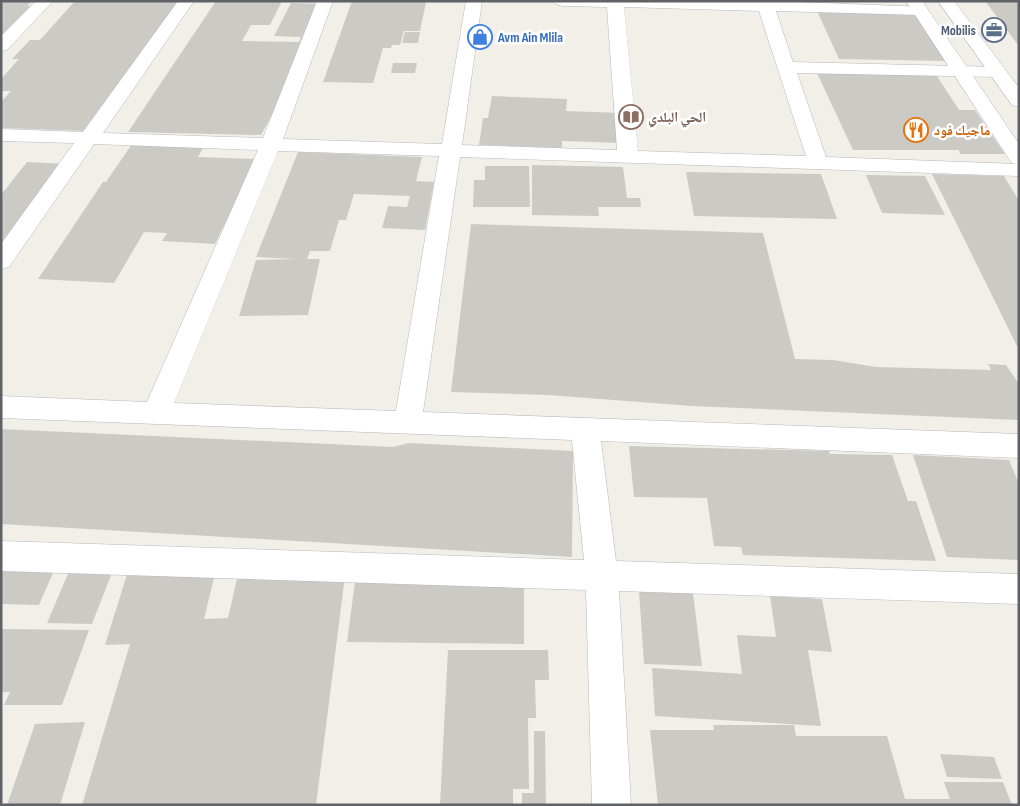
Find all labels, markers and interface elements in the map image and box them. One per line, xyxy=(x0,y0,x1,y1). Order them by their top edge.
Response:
office icon: Mobilis xyxy=(981,17,1007,43)
place label: Mobilis xyxy=(941,22,976,39)
shop icon: Avm Ain Mlila xyxy=(467,24,493,50)
place label: Avm Ain Mlila xyxy=(497,29,563,46)
library icon: الحي البلدي xyxy=(618,104,644,130)
place label: الحي البلدي xyxy=(648,109,706,128)
restaurant icon: ماجيك فود xyxy=(903,117,929,143)
place label: ماجيك فود xyxy=(934,122,990,139)

